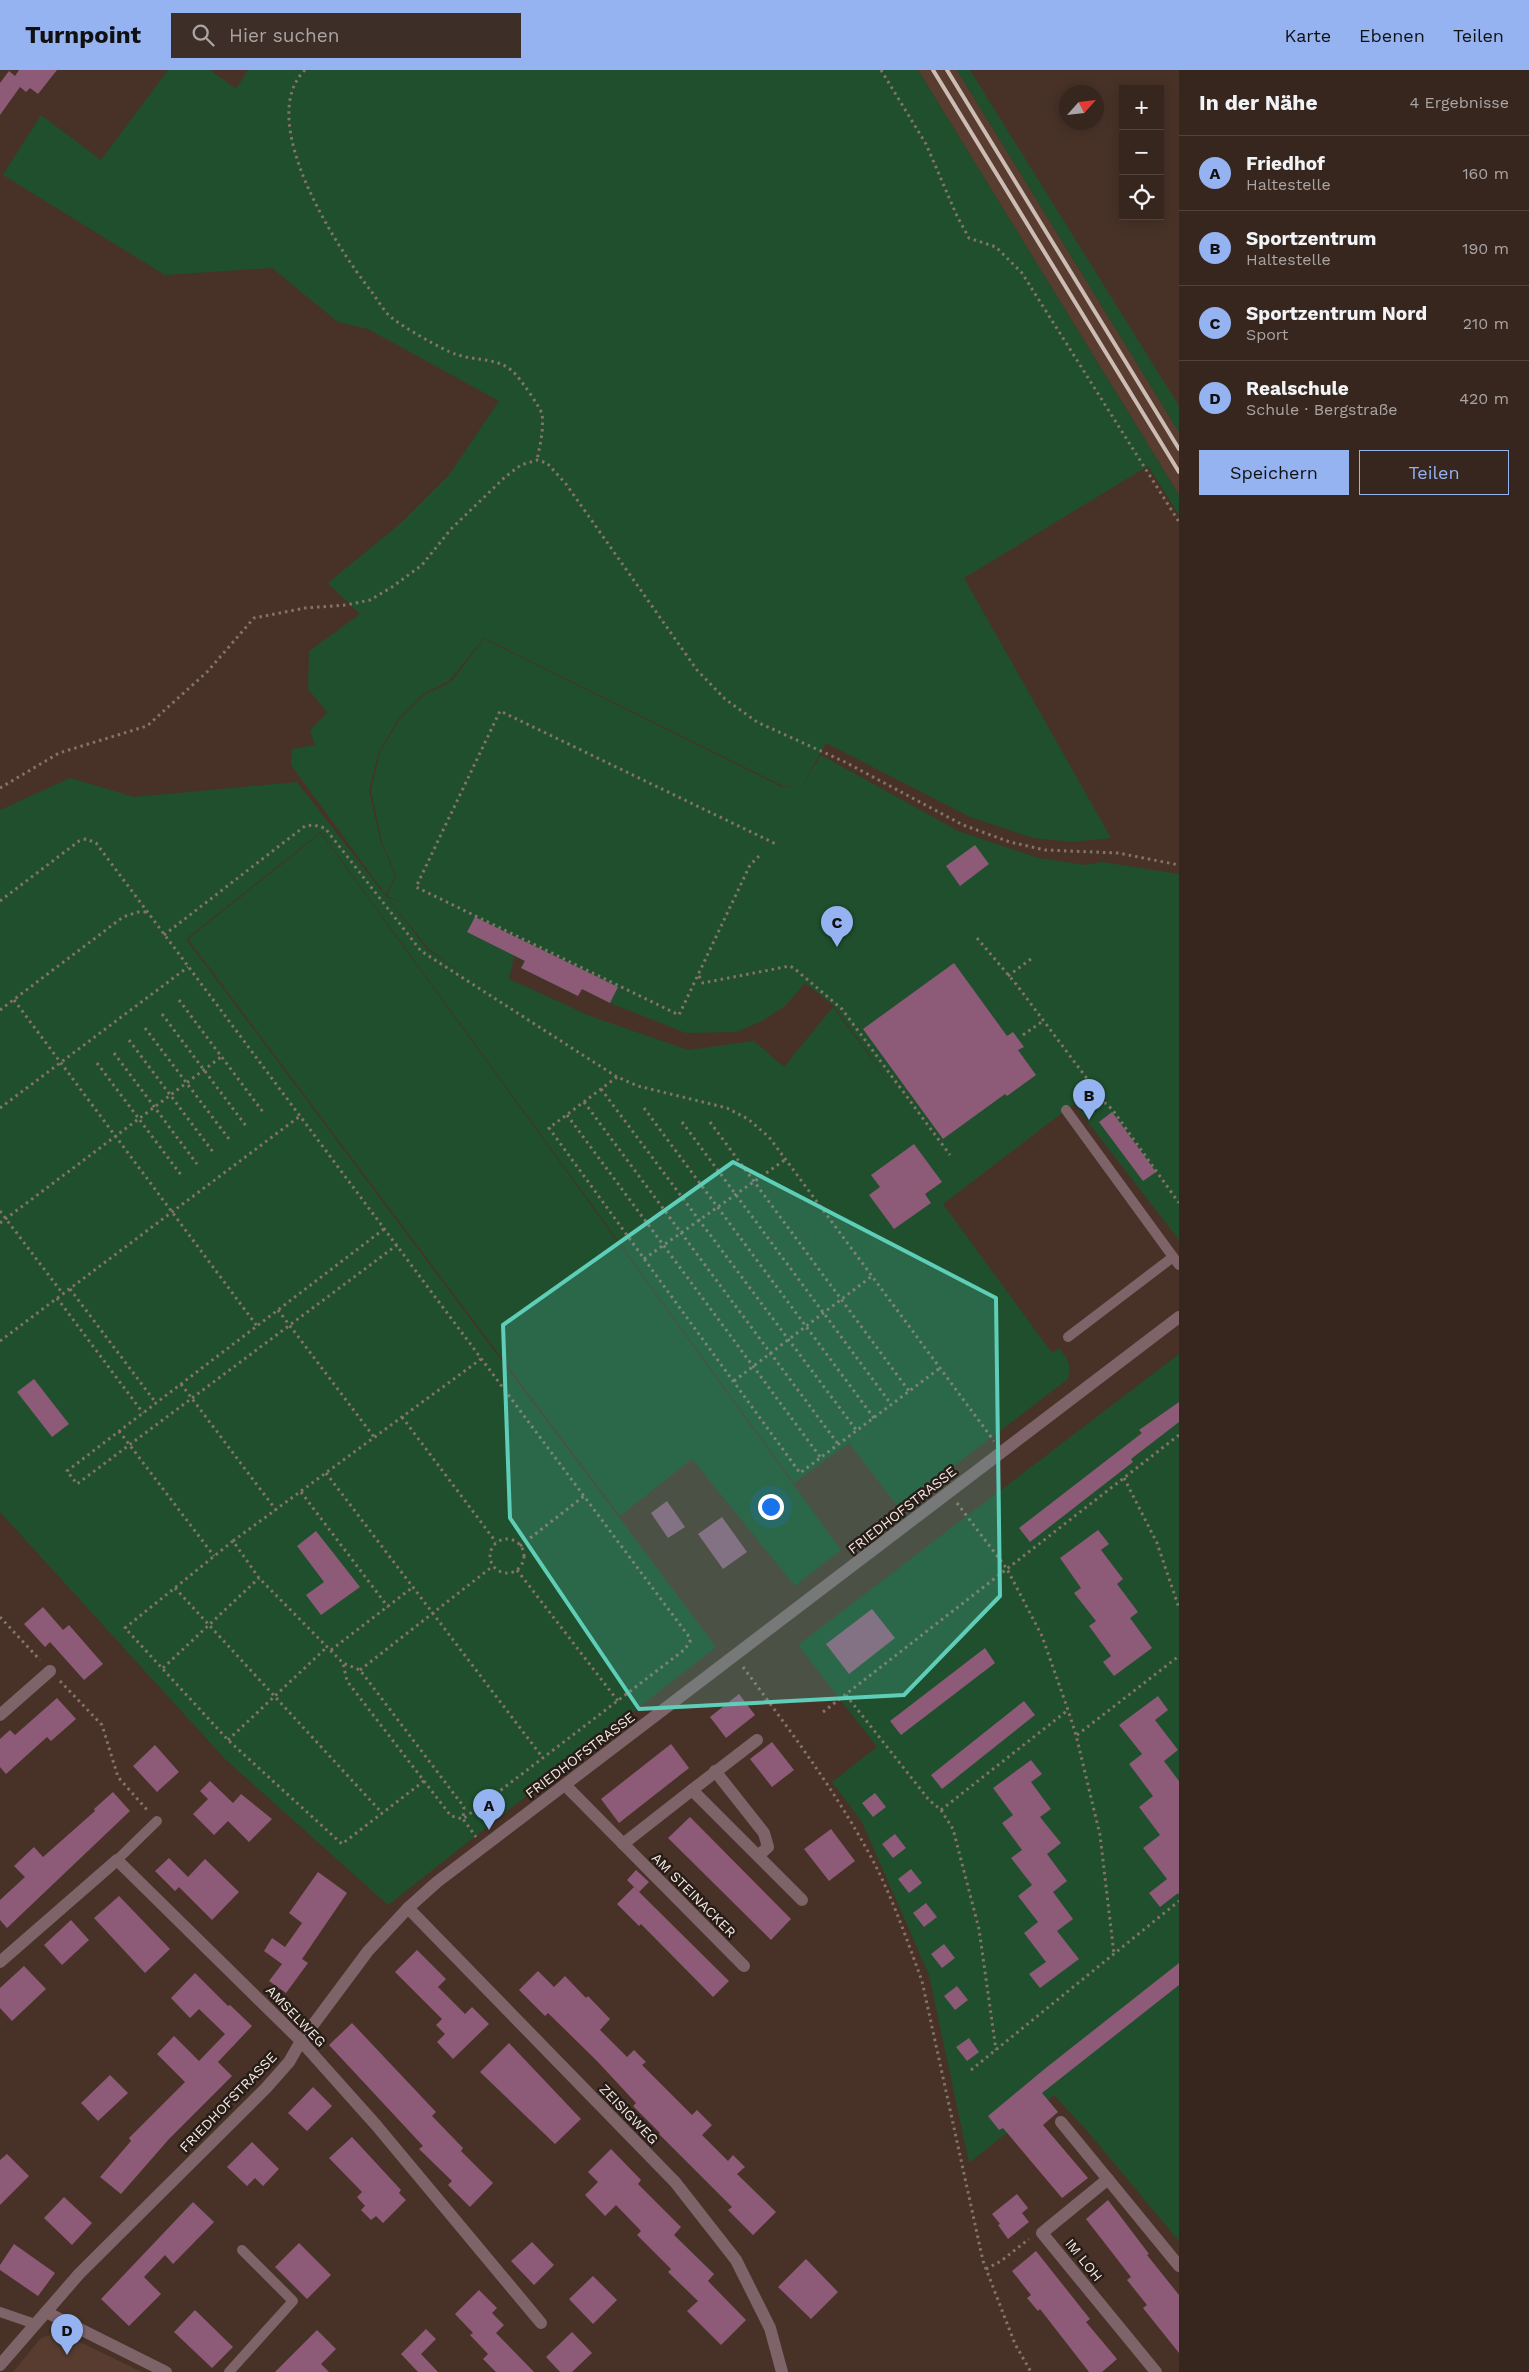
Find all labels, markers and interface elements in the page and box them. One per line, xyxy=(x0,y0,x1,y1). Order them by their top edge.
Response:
search box xyxy=(171,13,521,58)
text: Turnpoint xyxy=(25,21,141,49)
icon: search xyxy=(189,21,217,49)
text: Hier suchen xyxy=(229,24,340,47)
text: Karte xyxy=(1285,25,1331,46)
text: Ebenen xyxy=(1359,25,1425,46)
text: Teilen xyxy=(1453,25,1504,46)
north arrow xyxy=(1059,85,1104,130)
map controls xyxy=(1119,85,1164,220)
button: + xyxy=(1119,85,1164,130)
text: In der Nähe xyxy=(1199,90,1318,115)
text: 4 Ergebnisse xyxy=(1409,93,1509,112)
button: − xyxy=(1119,130,1164,175)
text: Friedhof xyxy=(1246,152,1325,175)
text: A xyxy=(1210,164,1220,183)
text: 160 m xyxy=(1462,164,1509,183)
button: locate xyxy=(1119,175,1164,220)
text: Haltestelle xyxy=(1246,175,1331,194)
text: Sportzentrum xyxy=(1246,227,1376,250)
text: B xyxy=(1210,239,1220,258)
text: 190 m xyxy=(1462,239,1509,258)
text: Haltestelle xyxy=(1246,250,1331,269)
text: Sportzentrum Nord xyxy=(1246,302,1427,325)
text: C xyxy=(1210,314,1220,333)
text: 210 m xyxy=(1463,314,1509,333)
text: Sport xyxy=(1246,325,1289,344)
text: Realschule xyxy=(1246,377,1349,400)
text: D xyxy=(1209,389,1221,408)
text: 420 m xyxy=(1459,389,1509,408)
text: Schule · Bergstraße xyxy=(1246,400,1398,419)
button: Speichern xyxy=(1199,450,1349,495)
button: Teilen xyxy=(1359,450,1509,495)
pin: C xyxy=(821,906,853,947)
pin: B xyxy=(1073,1079,1105,1120)
street label: FRIEDHOFSTRASSE xyxy=(845,1463,959,1557)
your location xyxy=(758,1494,784,1520)
street label: FRIEDHOFSTRASSE xyxy=(522,1709,638,1801)
pin: A xyxy=(473,1789,505,1830)
street label: AM STEINACKER xyxy=(649,1850,739,1940)
street label: AMSELWEG xyxy=(263,1982,329,2050)
street label: FRIEDHOFSTRASSE xyxy=(176,2049,280,2155)
street label: ZEISIGWEG xyxy=(596,2081,662,2147)
street label: IM LOH xyxy=(1062,2236,1106,2284)
pin: D xyxy=(51,2314,83,2355)

